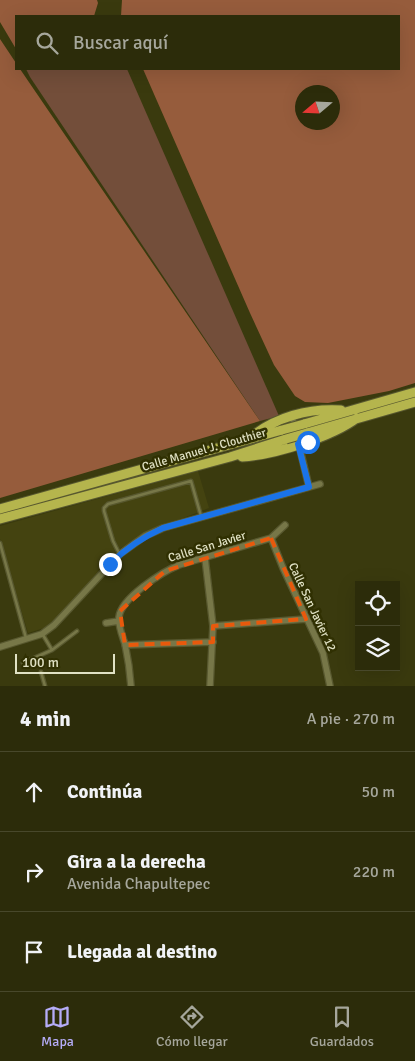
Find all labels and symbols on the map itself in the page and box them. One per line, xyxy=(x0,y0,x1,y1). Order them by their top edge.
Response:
north arrow xyxy=(295,85,340,130)
street label: Calle Manuel J. Clouthier xyxy=(140,425,268,475)
route start xyxy=(297,431,320,454)
street label: Calle San Javier xyxy=(166,528,248,566)
route end xyxy=(99,553,122,576)
street label: Calle San Javier 12 xyxy=(285,560,339,654)
scale bar xyxy=(15,651,115,674)

